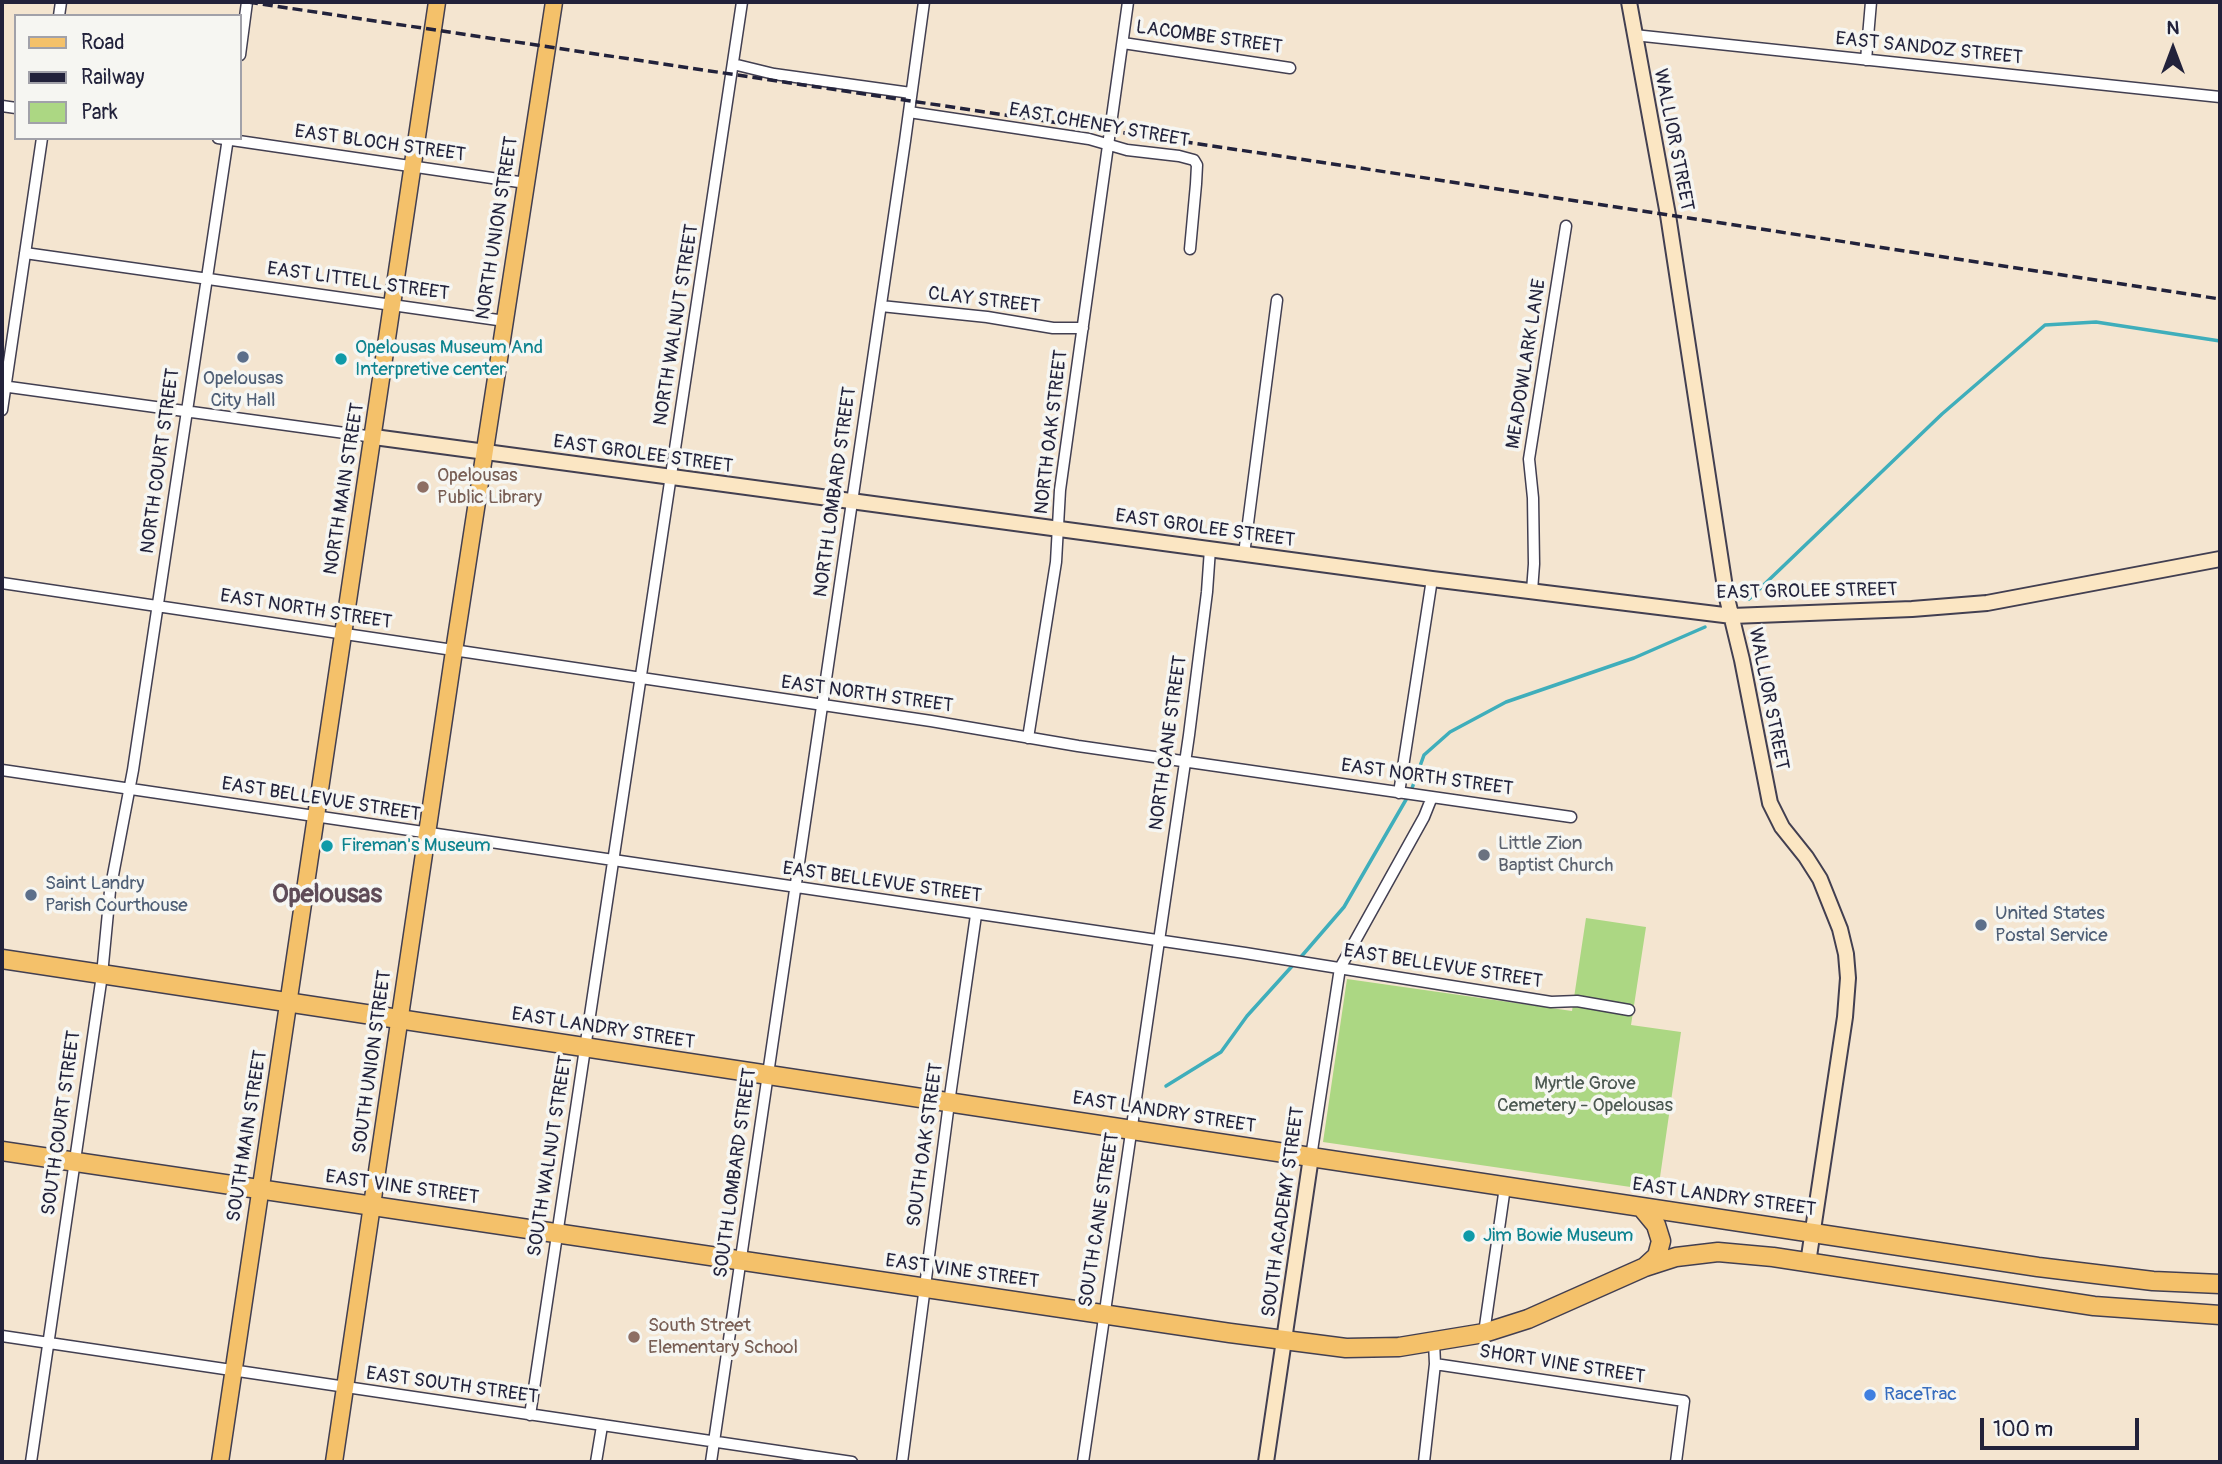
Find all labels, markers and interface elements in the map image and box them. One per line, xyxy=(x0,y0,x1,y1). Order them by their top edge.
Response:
legend xyxy=(14,14,242,140)
north arrow xyxy=(2138,14,2208,84)
street label: LACOMBE STREET xyxy=(1134,16,1284,60)
text: N xyxy=(2167,16,2179,40)
street label: EAST SANDOZ STREET xyxy=(1834,28,2024,70)
text: Road xyxy=(81,29,125,56)
text: Railway xyxy=(81,64,145,91)
street label: WALLIOR STREET xyxy=(1648,67,1698,213)
text: Park xyxy=(81,99,118,126)
street label: EAST CHENEY STREET xyxy=(1007,99,1191,153)
street label: EAST BLOCH STREET xyxy=(293,121,467,167)
street label: NORTH UNION STREET xyxy=(472,135,524,321)
street label: NORTH WALNUT STREET xyxy=(650,223,704,427)
street label: EAST LITTELL STREET xyxy=(266,258,450,306)
street label: MEADOWLARK LANE xyxy=(1502,278,1552,450)
street label: CLAY STREET xyxy=(927,283,1041,319)
place label: Opelousas Museum And Interpretive center xyxy=(355,337,543,381)
street label: NORTH OAK STREET xyxy=(1031,348,1073,516)
marker: Opelousas City Hall xyxy=(235,349,251,365)
marker: Opelousas Museum And Interpretive center xyxy=(333,351,349,367)
street label: NORTH COURT STREET xyxy=(137,367,185,555)
place label: Opelousas City Hall xyxy=(203,368,283,412)
street label: NORTH LOMBARD STREET xyxy=(810,385,862,599)
street label: NORTH MAIN STREET xyxy=(320,401,370,577)
street label: EAST GROLEE STREET xyxy=(552,431,734,479)
place label: Opelousas Public Library xyxy=(437,465,542,509)
marker: Opelousas Public Library xyxy=(415,479,431,495)
street label: EAST GROLEE STREET xyxy=(1114,505,1296,553)
street label: EAST GROLEE STREET xyxy=(1716,579,1898,605)
street label: EAST NORTH STREET xyxy=(219,585,393,635)
street label: WALLIOR STREET xyxy=(1743,626,1793,772)
street label: NORTH CANE STREET xyxy=(1145,654,1193,832)
street label: EAST NORTH STREET xyxy=(780,672,954,718)
street label: EAST NORTH STREET xyxy=(1340,755,1514,801)
street label: EAST BELLEVUE STREET xyxy=(220,773,422,827)
place label: Little Zion Baptist Church xyxy=(1498,833,1613,877)
place label: Fireman's Museum xyxy=(341,835,491,857)
marker: Fireman's Museum xyxy=(319,838,335,854)
marker: Little Zion Baptist Church xyxy=(1476,847,1492,863)
street label: EAST BELLEVUE STREET xyxy=(781,858,983,908)
place label: Saint Landry Parish Courthouse xyxy=(45,873,188,917)
district label: Opelousas xyxy=(272,879,382,911)
marker: Saint Landry Parish Courthouse xyxy=(23,887,39,903)
place label: United States Postal Service xyxy=(1995,903,2107,947)
marker: United States Postal Service xyxy=(1973,917,1989,933)
street label: EAST BELLEVUE STREET xyxy=(1342,940,1544,994)
street label: SOUTH UNION STREET xyxy=(349,969,397,1155)
street label: EAST LANDRY STREET xyxy=(510,1003,696,1055)
street label: SOUTH COURT STREET xyxy=(38,1029,86,1217)
street label: SOUTH MAIN STREET xyxy=(223,1048,273,1224)
street label: SOUTH WALNUT STREET xyxy=(524,1054,578,1258)
street label: SOUTH OAK STREET xyxy=(903,1062,949,1228)
street label: SOUTH LOMBARD STREET xyxy=(710,1066,762,1280)
park label: Myrtle Grove Cemetery - Opelousas xyxy=(1497,1073,1673,1117)
street label: EAST LANDRY STREET xyxy=(1071,1087,1257,1139)
street label: SOUTH ACADEMY STREET xyxy=(1258,1105,1310,1319)
street label: SOUTH CANE STREET xyxy=(1075,1131,1125,1309)
street label: EAST VINE STREET xyxy=(324,1166,480,1210)
street label: EAST LANDRY STREET xyxy=(1631,1174,1817,1222)
place label: Jim Bowie Museum xyxy=(1483,1225,1633,1247)
marker: Jim Bowie Museum xyxy=(1461,1228,1477,1244)
street label: EAST VINE STREET xyxy=(884,1250,1040,1294)
place label: South Street Elementary School xyxy=(648,1315,798,1359)
marker: South Street Elementary School xyxy=(626,1329,642,1345)
street label: SHORT VINE STREET xyxy=(1478,1341,1646,1389)
street label: EAST SOUTH STREET xyxy=(365,1363,539,1409)
place label: RaceTrac xyxy=(1884,1384,1957,1406)
marker: RaceTrac xyxy=(1862,1387,1878,1403)
scale bar xyxy=(1984,1404,2143,1448)
text: 100 m xyxy=(1993,1416,2053,1443)

